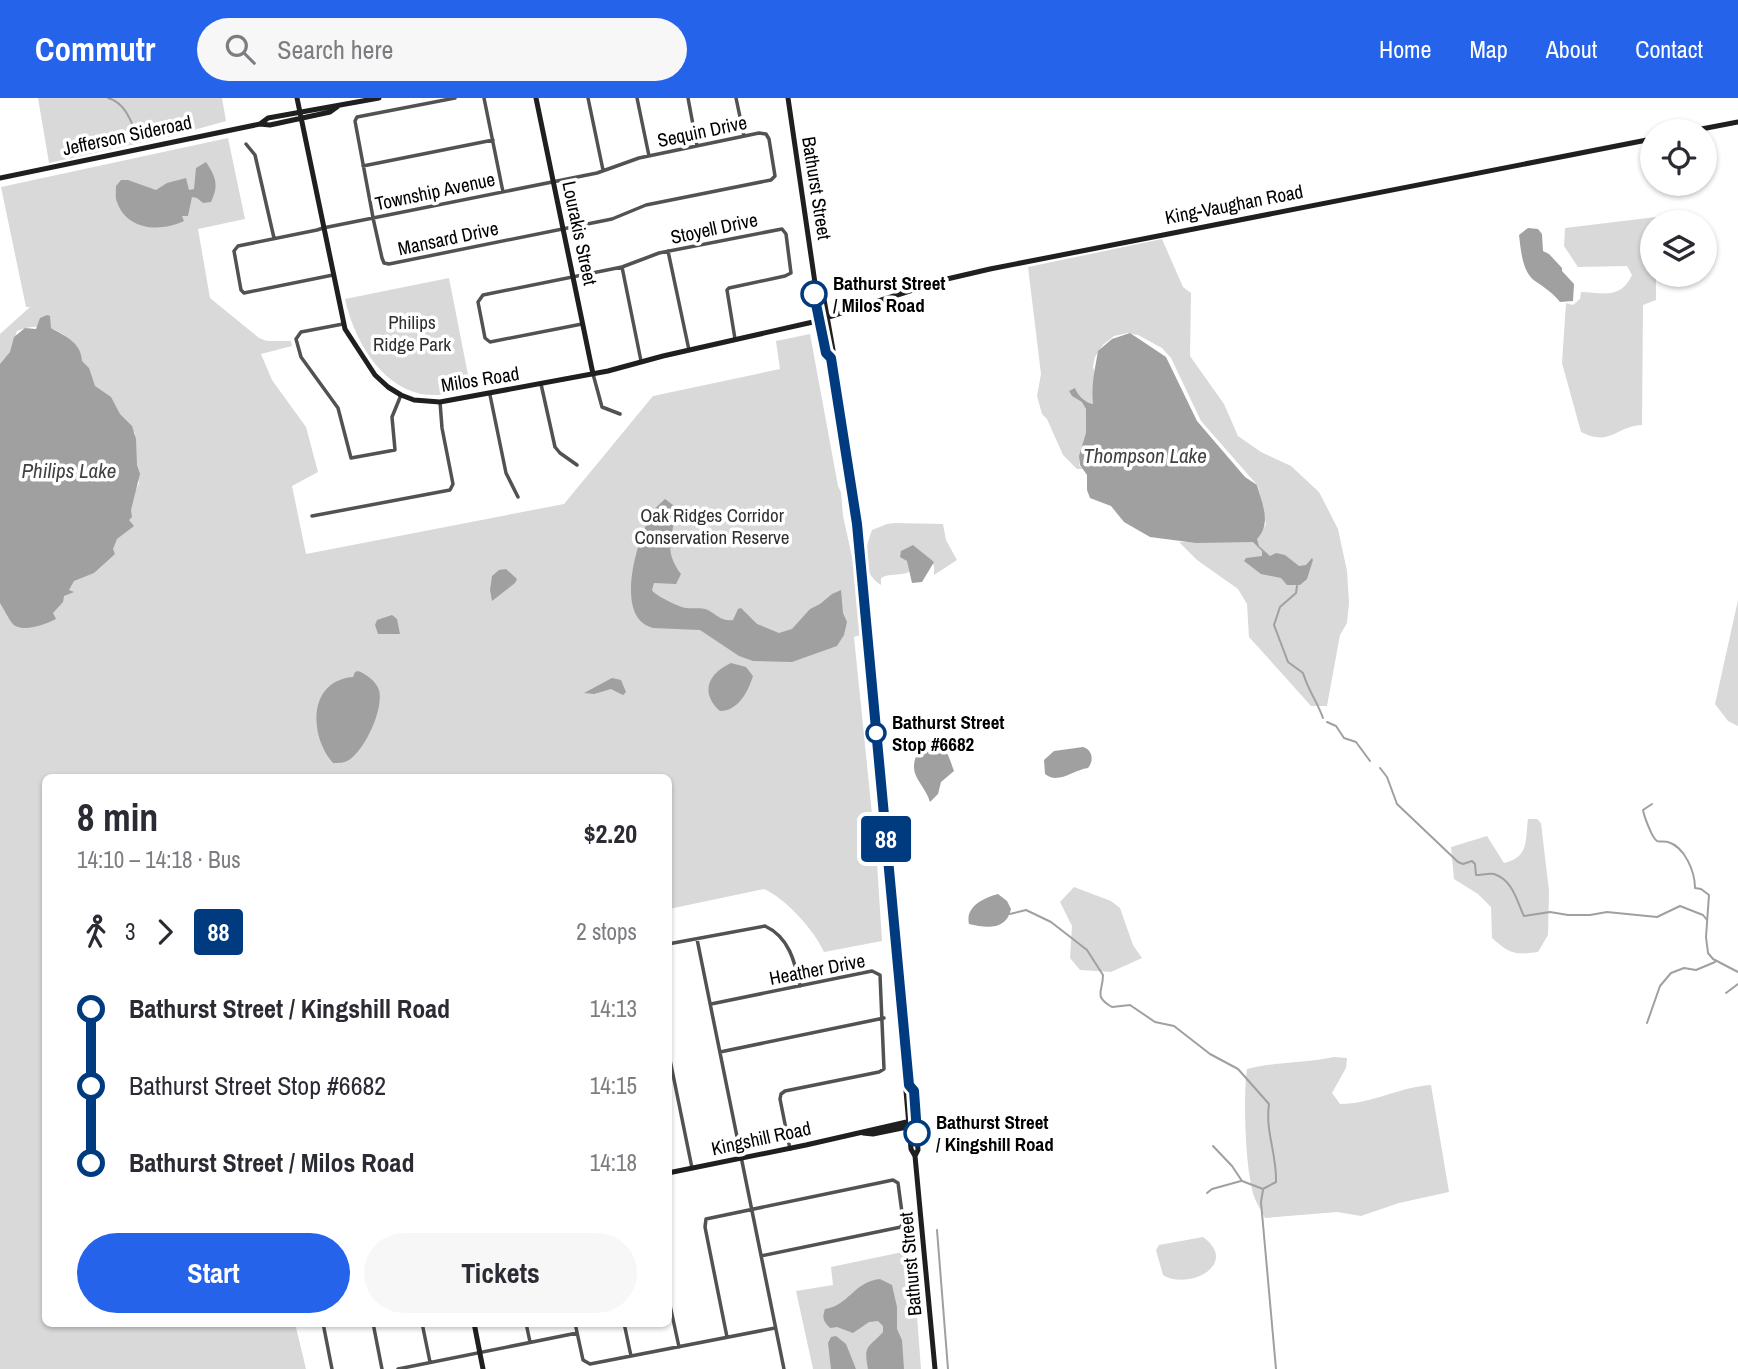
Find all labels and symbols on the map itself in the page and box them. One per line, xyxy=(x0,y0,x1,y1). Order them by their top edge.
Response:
street label: Jefferson Sideroad xyxy=(60,109,194,161)
street label: Sequin Drive xyxy=(655,109,749,153)
street label: Bathurst Street xyxy=(796,135,838,242)
street label: Township Avenue xyxy=(373,166,497,216)
street label: King-Vaughan Road xyxy=(1163,178,1305,230)
street label: Lourakis Street xyxy=(556,179,604,288)
street label: Stoyell Drive xyxy=(668,206,760,250)
street label: Mansard Drive xyxy=(395,215,501,261)
place label: Bathurst Street / Milos Road xyxy=(833,270,946,318)
marker: Bathurst Street / Milos Road xyxy=(801,281,827,307)
park label: Philips Ridge Park xyxy=(373,309,451,357)
street label: Milos Road xyxy=(439,360,521,398)
water label: Thompson Lake xyxy=(1083,441,1207,470)
water label: Philips Lake xyxy=(22,456,116,485)
park label: Oak Ridges Corridor Conservation Reserve xyxy=(634,502,790,550)
place label: Bathurst Street Stop #6682 xyxy=(892,709,1005,757)
marker: Bathurst Street Stop #6682 xyxy=(866,723,886,743)
line badge: 88 xyxy=(854,816,917,862)
street label: Heather Drive xyxy=(767,947,867,991)
place label: Bathurst Street / Kingshill Road xyxy=(936,1109,1054,1157)
street label: Kingshill Road xyxy=(709,1115,813,1161)
marker: Bathurst Street / Kingshill Road xyxy=(904,1120,930,1146)
street label: Bathurst Street xyxy=(892,1210,927,1317)

